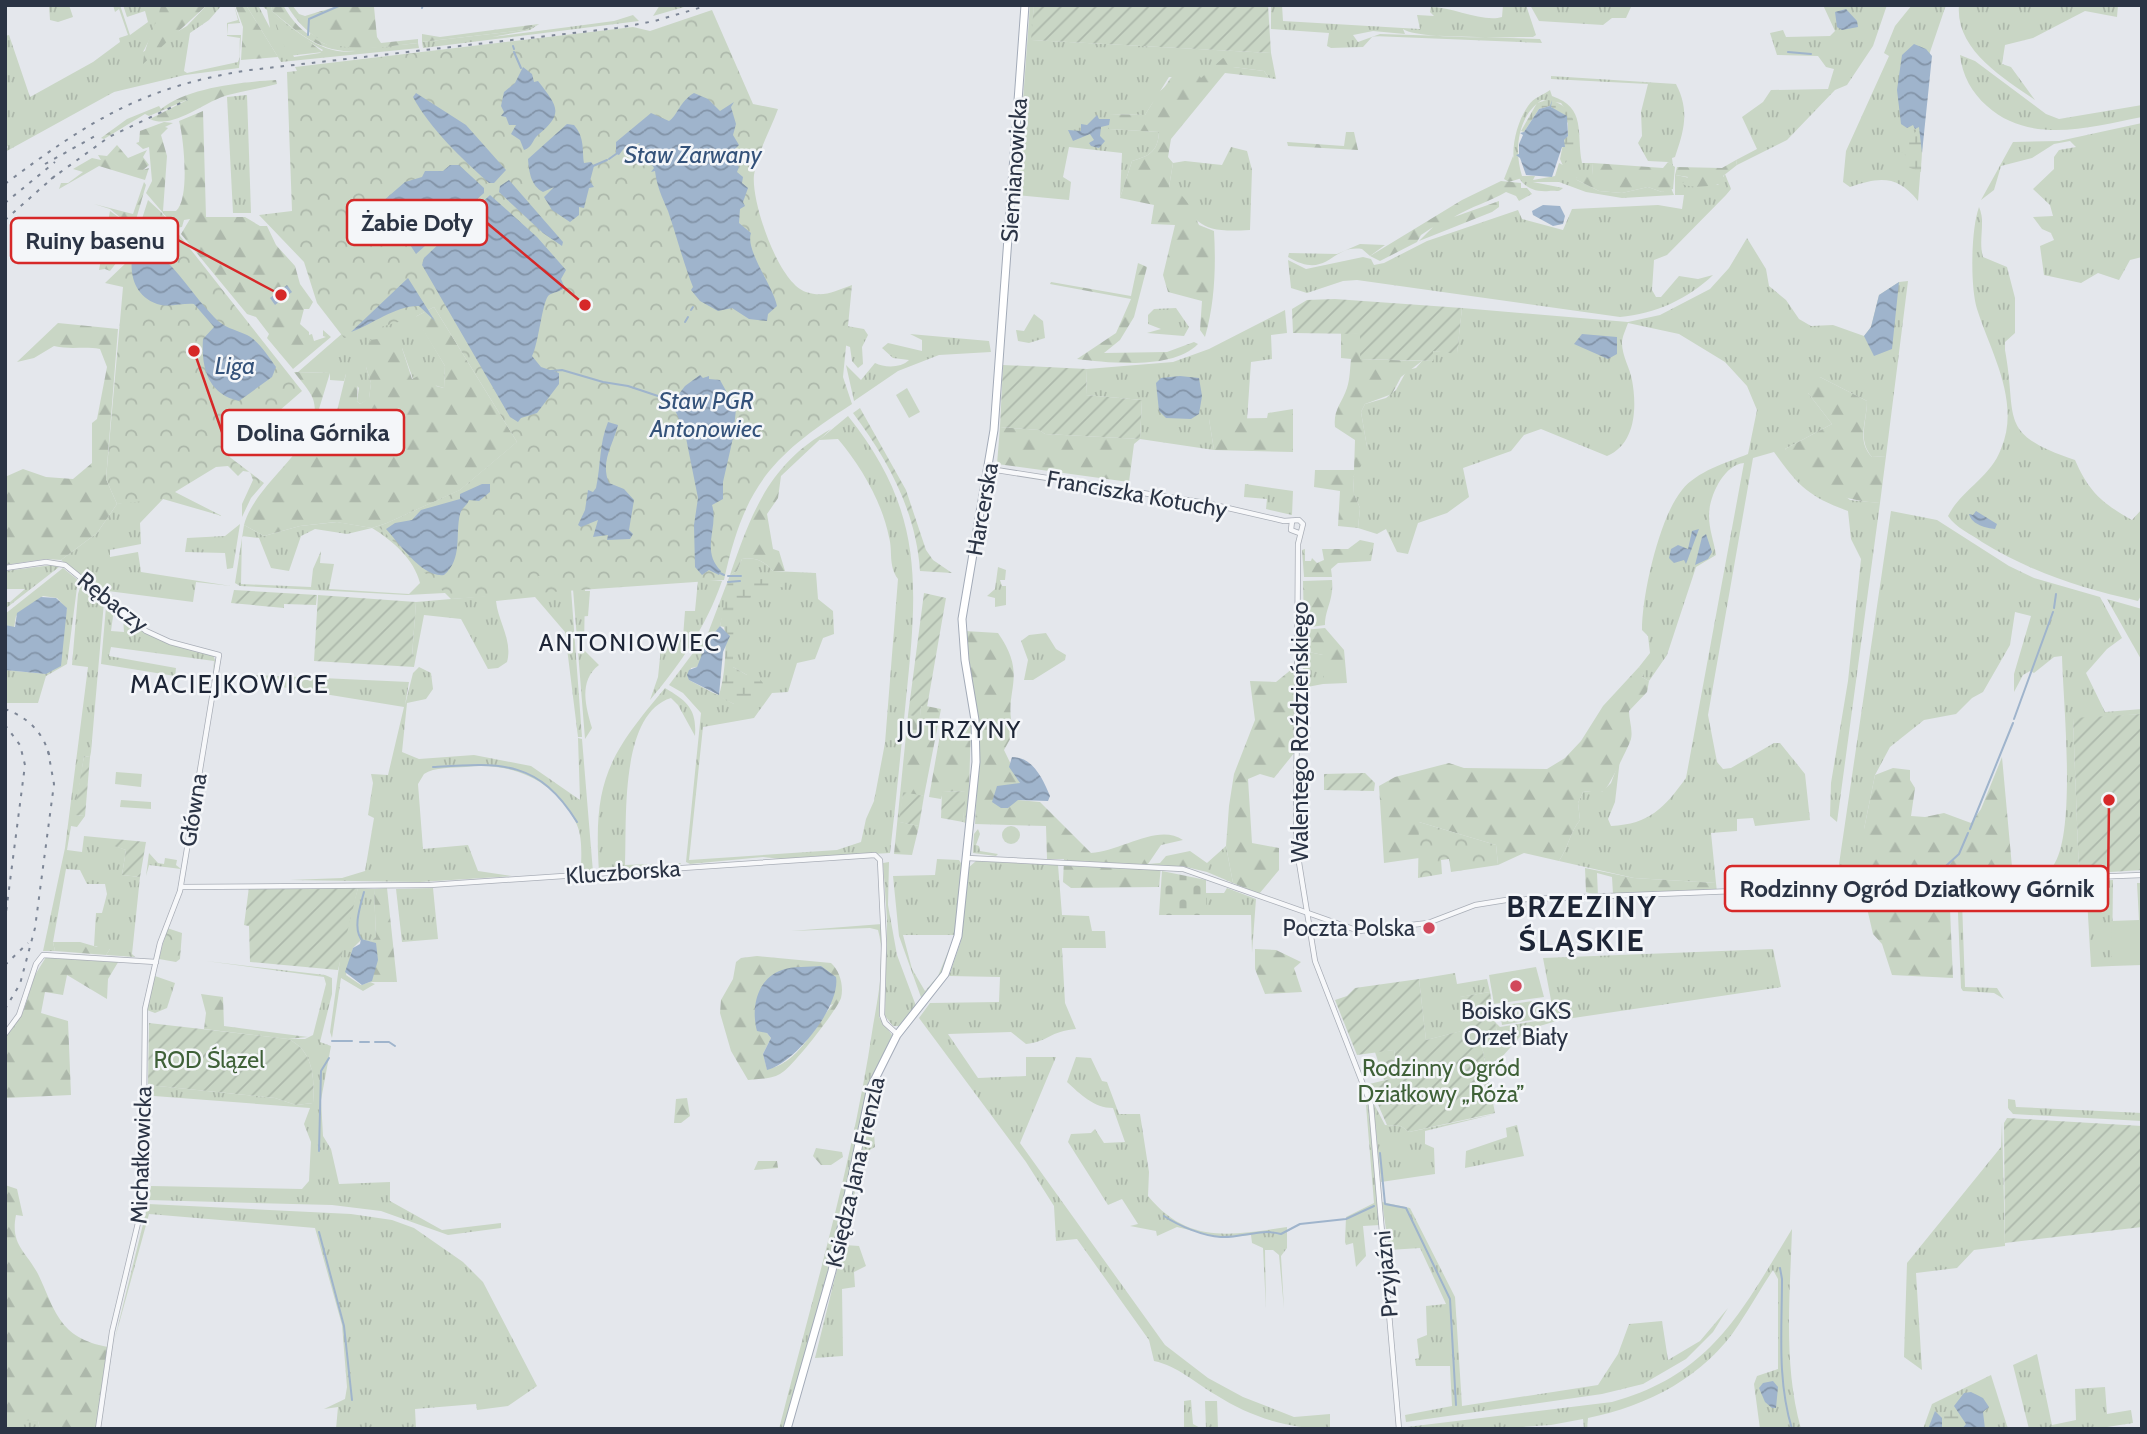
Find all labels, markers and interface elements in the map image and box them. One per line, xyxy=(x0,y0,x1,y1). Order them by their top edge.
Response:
street label: Siemianowicka xyxy=(995,97,1033,243)
water label: Staw Zarwany xyxy=(624,140,763,169)
callout: Żabie Doły xyxy=(347,200,487,245)
text: Żabie Doły xyxy=(361,208,473,237)
callout: Ruiny basenu xyxy=(11,218,178,263)
text: Ruiny basenu xyxy=(25,226,165,255)
water label: Liga xyxy=(215,351,255,380)
water label: Staw PGR Antonowiec xyxy=(649,386,763,443)
callout: Dolina Górnika xyxy=(222,410,404,455)
text: Dolina Górnika xyxy=(236,418,390,447)
street label: Harcerska xyxy=(960,460,1004,558)
street label: Franciszka Kotuchy xyxy=(1045,464,1230,524)
street label: Rębaczy xyxy=(72,566,154,639)
street label: Walentego Roździeńskiego xyxy=(1286,602,1314,862)
district label: ANTONIOWIEC xyxy=(539,628,721,657)
district label: MACIEJKOWICE xyxy=(130,668,330,700)
district label: JUTRZYNY xyxy=(897,715,1022,744)
street label: Główna xyxy=(173,771,213,849)
street label: Kluczborska xyxy=(565,854,681,890)
callout: Rodzinny Ogród Działkowy Górnik xyxy=(1725,866,2108,911)
text: Rodzinny Ogród Działkowy Górnik xyxy=(1740,874,2095,903)
district label: BRZEZINY ŚLĄSKIE xyxy=(1506,888,1658,959)
place label: Poczta Polska xyxy=(1283,914,1415,942)
marker: Poczta Polska xyxy=(1421,920,1437,936)
marker: Boisko GKS Orzeł Biały xyxy=(1508,978,1524,994)
place label: Boisko GKS Orzeł Biały xyxy=(1461,997,1571,1051)
park label: ROD Ślązel xyxy=(153,1046,265,1074)
park label: Rodzinny Ogród Działkowy „Róża” xyxy=(1358,1054,1524,1108)
street label: Księdza Jana Frenzla xyxy=(819,1074,891,1270)
street label: Michałkowicka xyxy=(125,1085,157,1225)
street label: Przyjaźni xyxy=(1368,1229,1404,1319)

